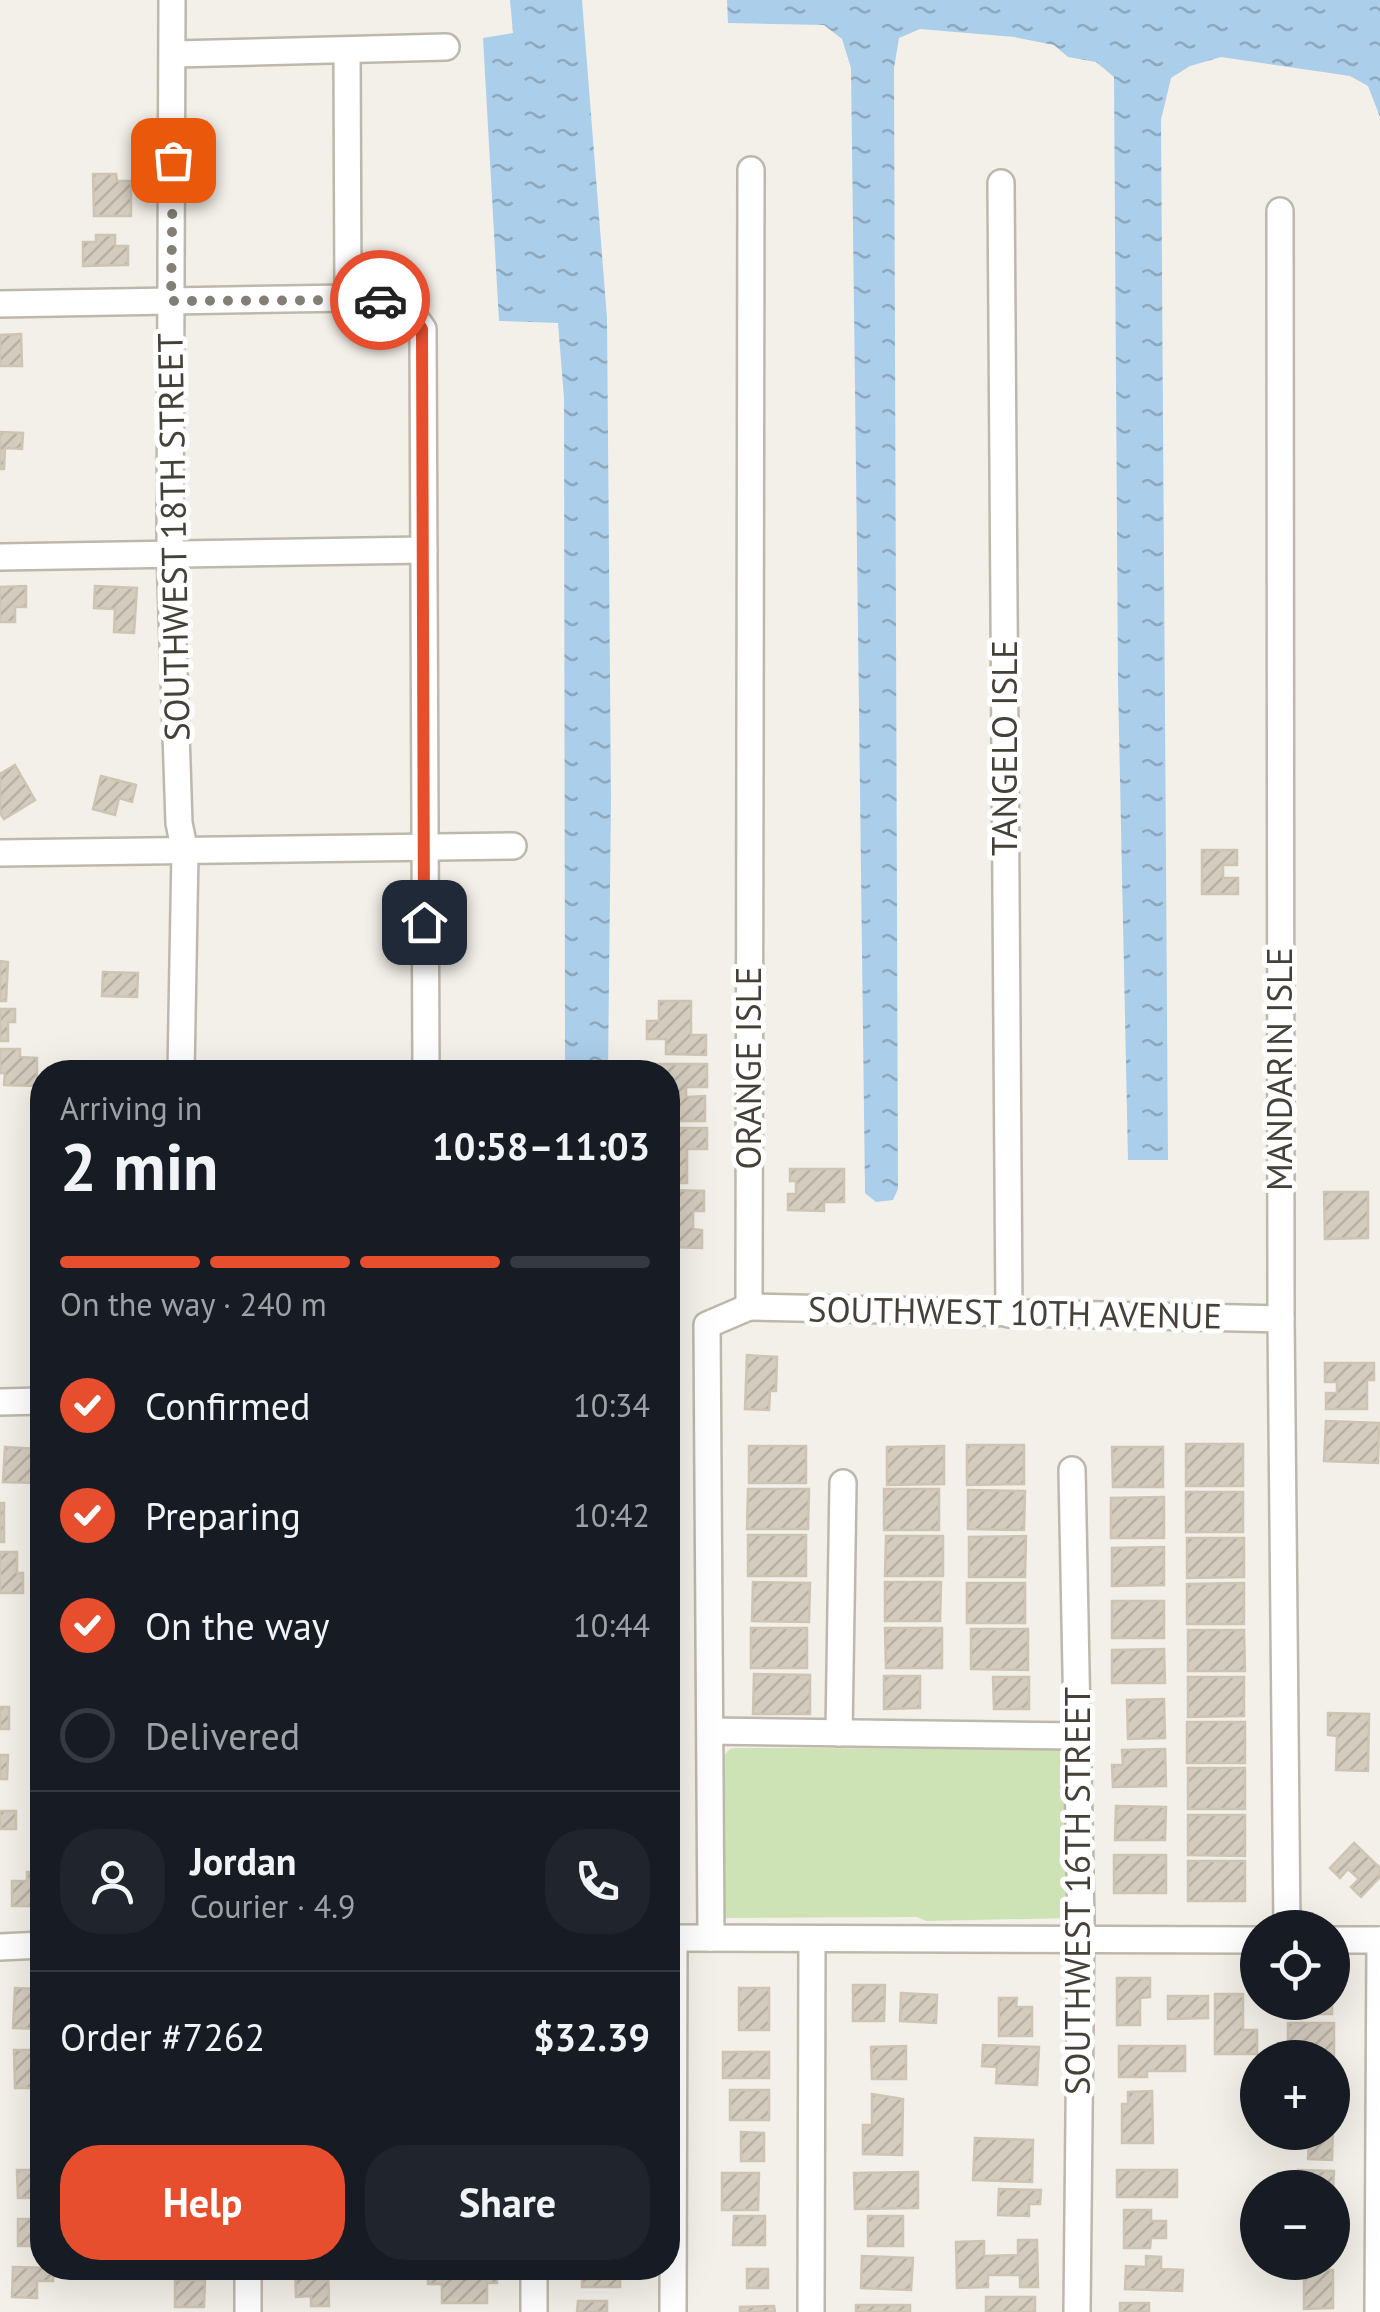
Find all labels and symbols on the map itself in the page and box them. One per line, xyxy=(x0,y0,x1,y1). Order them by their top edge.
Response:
pin xyxy=(131,118,216,203)
courier xyxy=(330,250,430,350)
street label: SOUTHWEST 18TH STREET xyxy=(146,333,200,741)
street label: TANGELO ISLE xyxy=(981,640,1027,856)
pin xyxy=(382,880,467,965)
street label: MANDARIN ISLE xyxy=(1256,947,1302,1191)
street label: ORANGE ISLE xyxy=(725,966,771,1170)
street label: SOUTHWEST 10TH AVENUE xyxy=(808,1285,1222,1339)
street label: SOUTHWEST 16TH STREET xyxy=(1054,1687,1100,2095)

